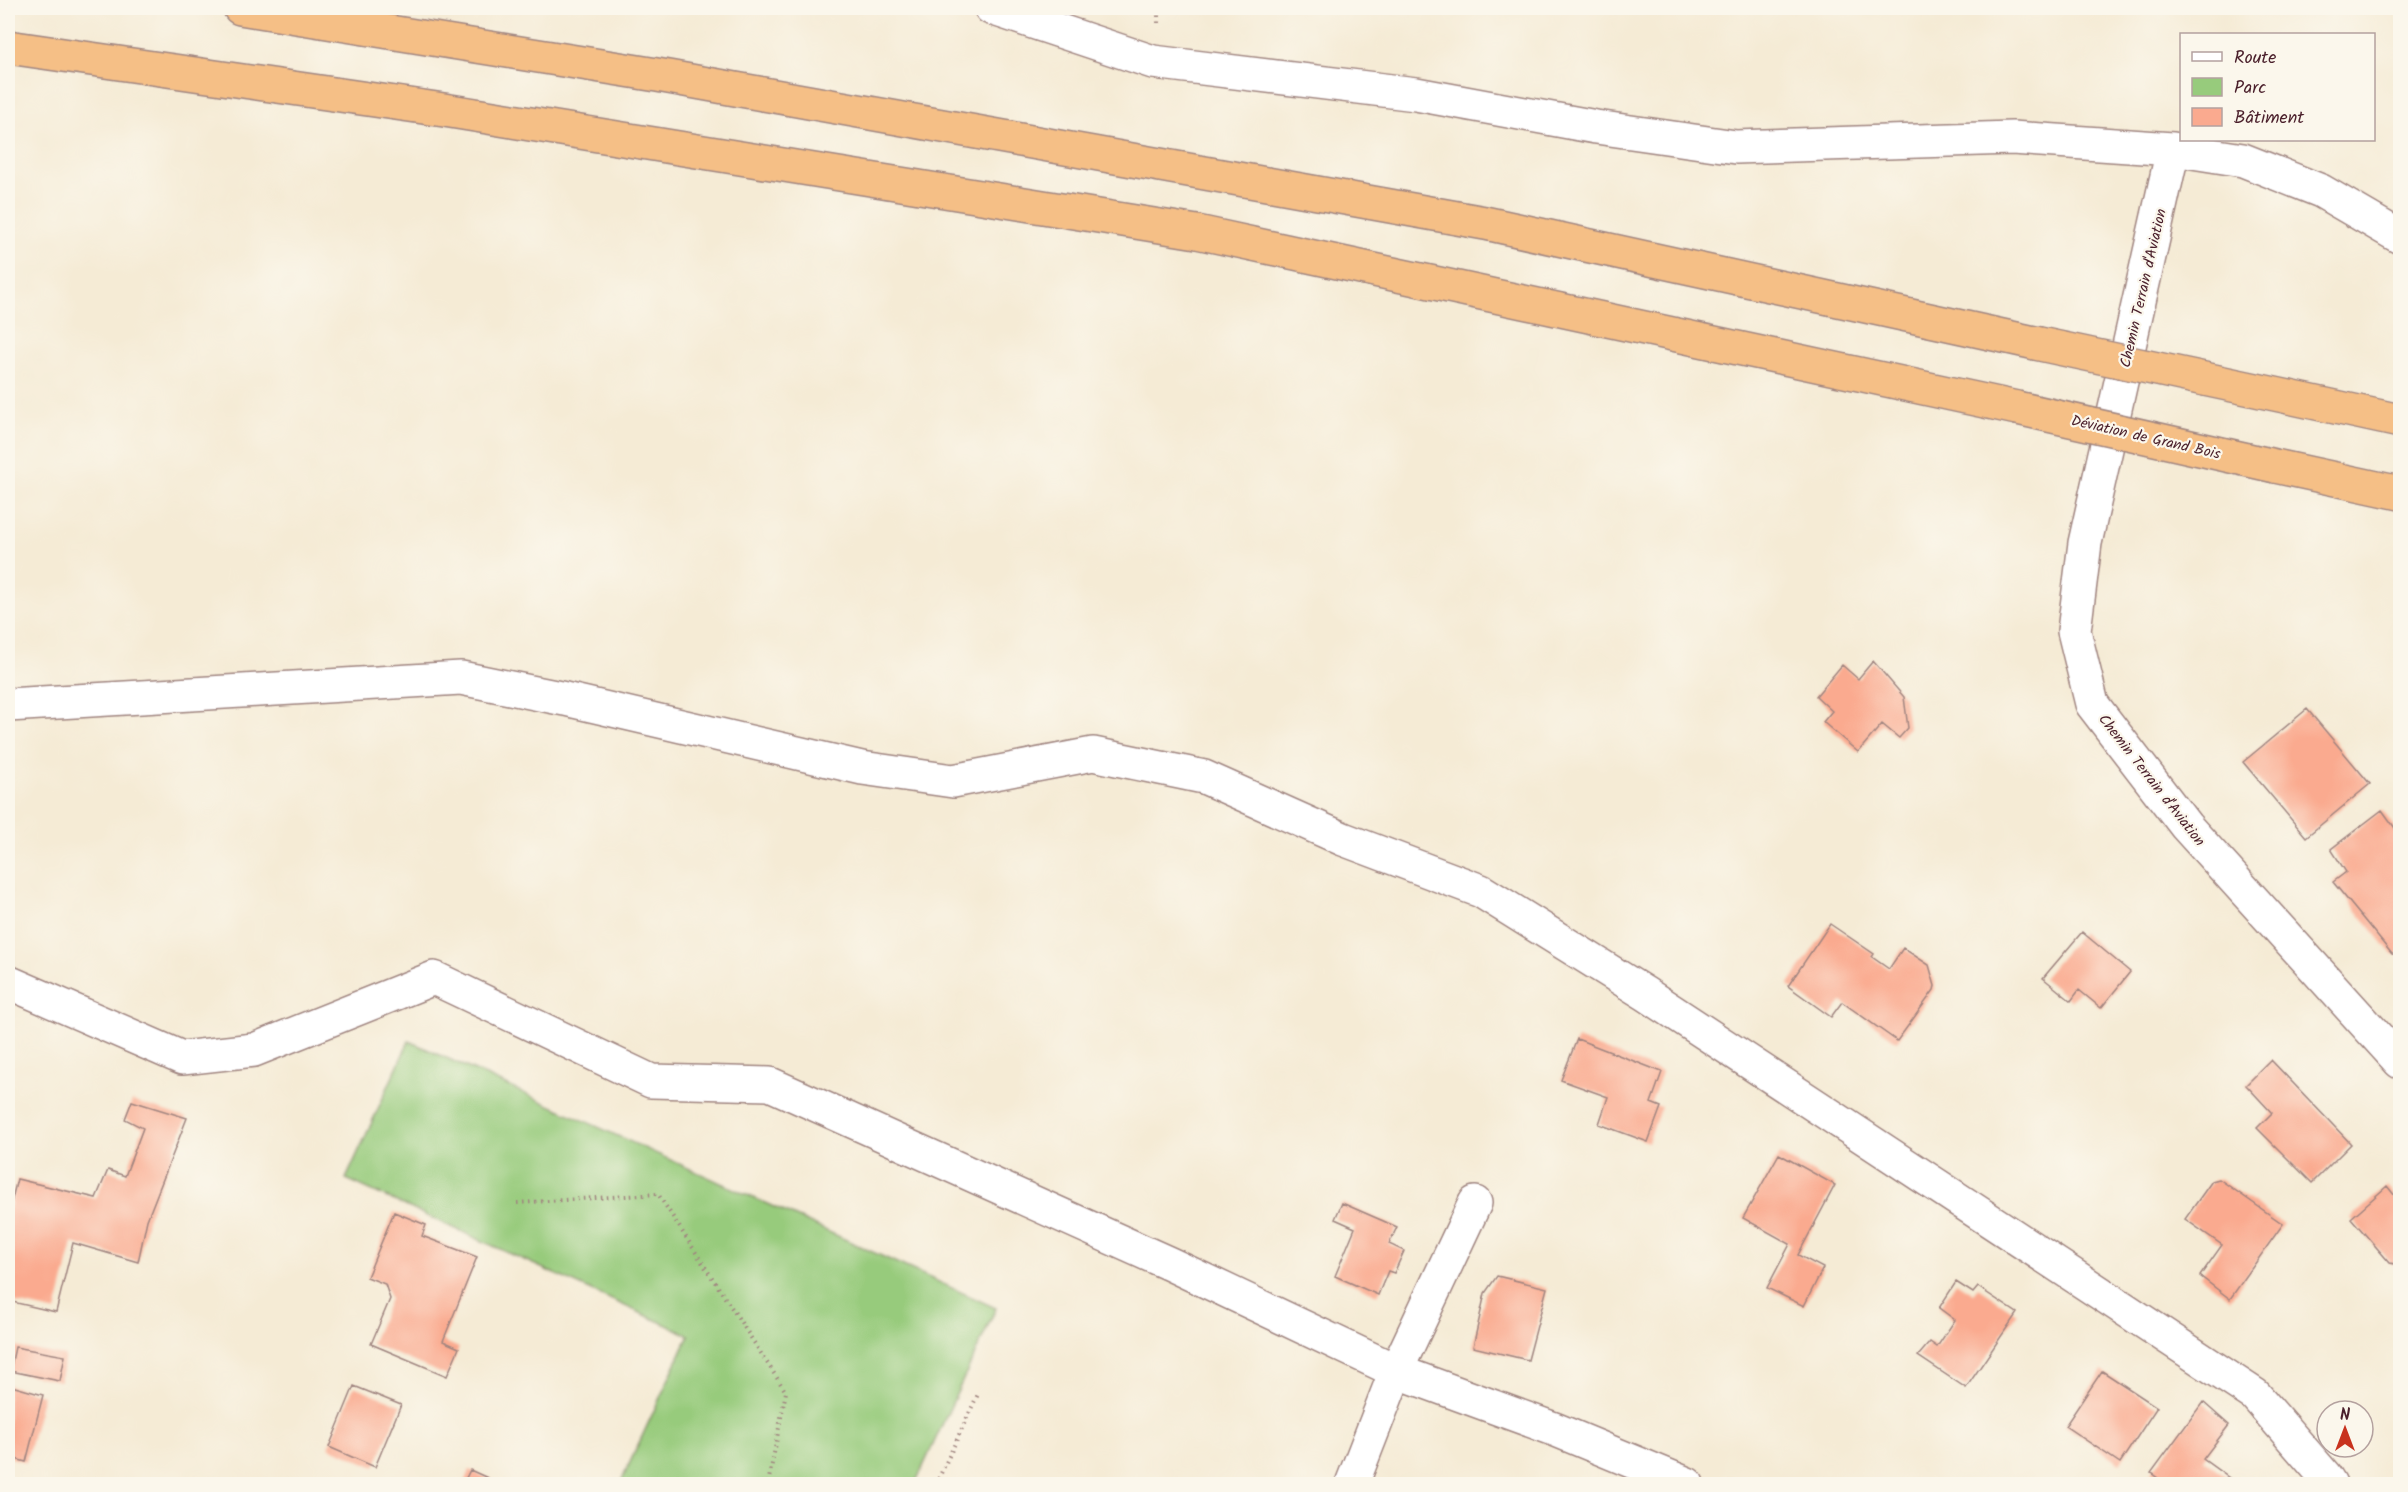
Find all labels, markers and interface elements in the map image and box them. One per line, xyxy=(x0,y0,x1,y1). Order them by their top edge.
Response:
legend xyxy=(2180,33,2375,141)
text: Route xyxy=(2234,44,2276,73)
text: Parc xyxy=(2234,74,2266,103)
text: Bâtiment xyxy=(2234,104,2305,133)
street label: Chemin Terrain d'Aviation xyxy=(2114,206,2174,370)
street label: Déviation de Grand Bois xyxy=(2069,409,2223,467)
street label: Chemin Terrain d'Aviation xyxy=(2092,709,2211,852)
north arrow xyxy=(2315,1399,2375,1459)
text: N xyxy=(2340,1403,2350,1428)

